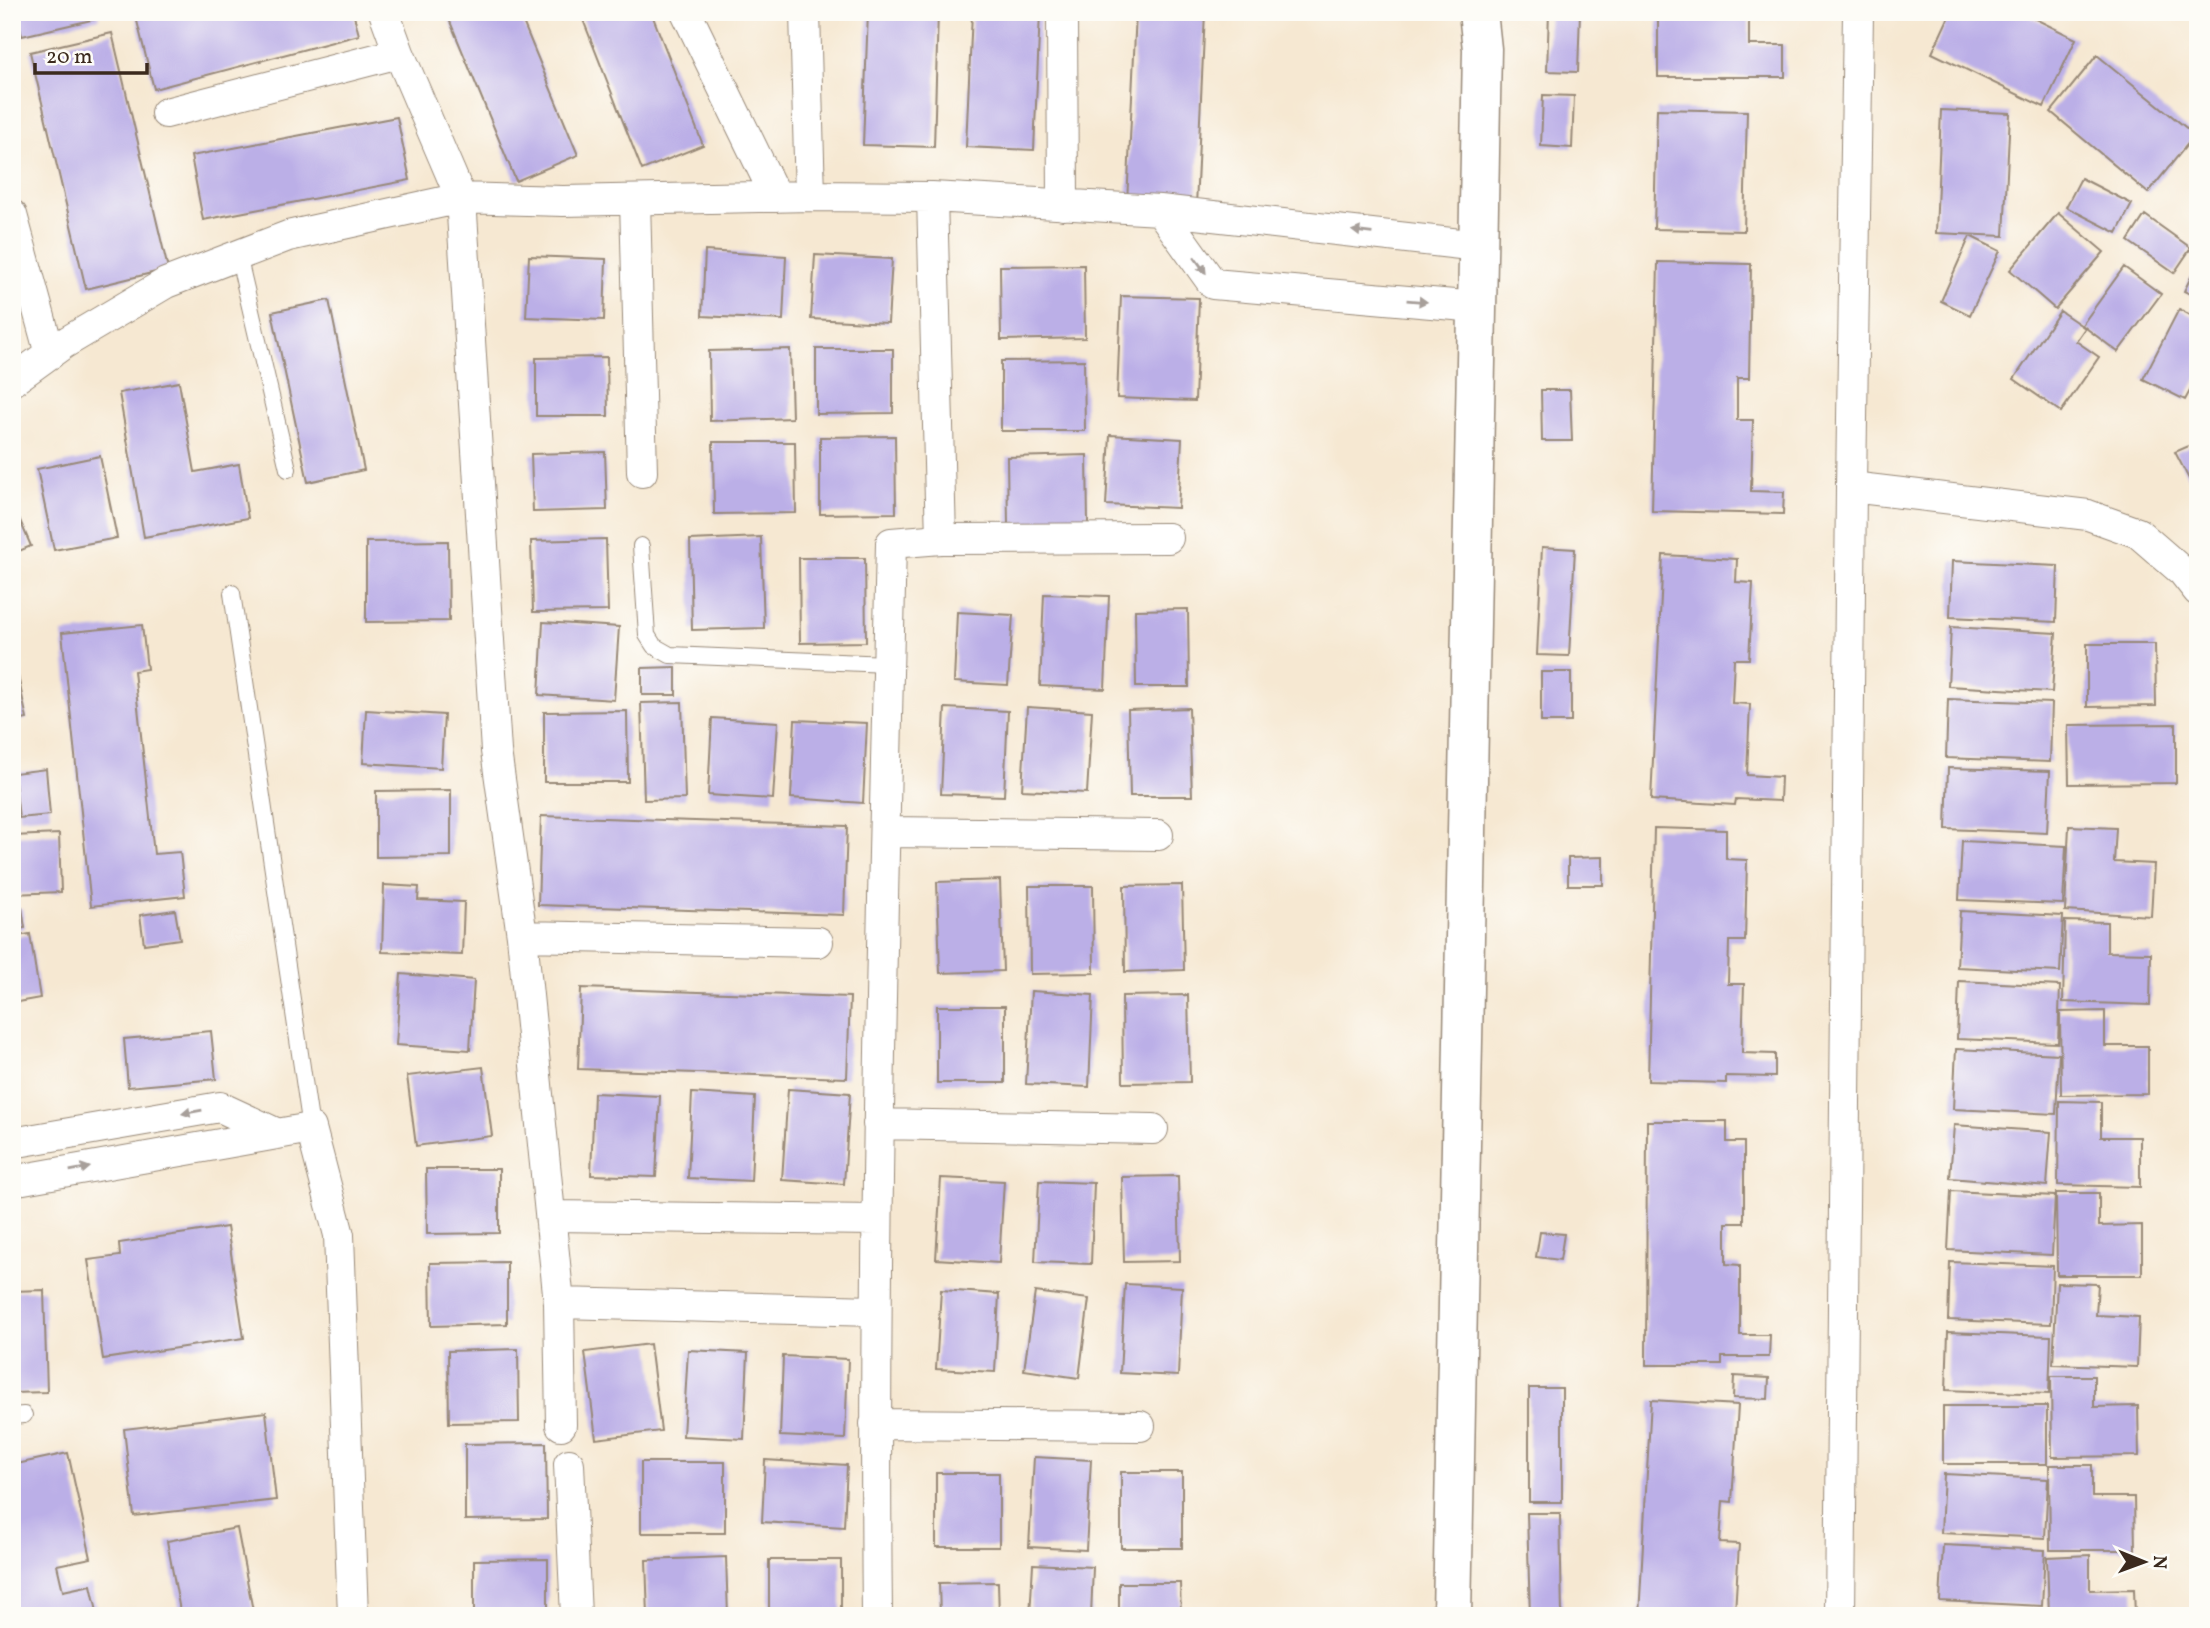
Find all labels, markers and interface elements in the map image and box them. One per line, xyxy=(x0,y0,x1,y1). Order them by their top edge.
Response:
scale bar xyxy=(35,32,147,76)
text: 20 m xyxy=(46,43,92,72)
one-way arrow xyxy=(1350,227,1372,238)
one-way arrow xyxy=(1193,256,1207,275)
one-way arrow xyxy=(1407,296,1429,307)
one-way arrow xyxy=(181,1107,203,1118)
one-way arrow xyxy=(69,1163,91,1174)
north arrow xyxy=(2108,1526,2178,1596)
text: N xyxy=(2146,1555,2172,1570)

